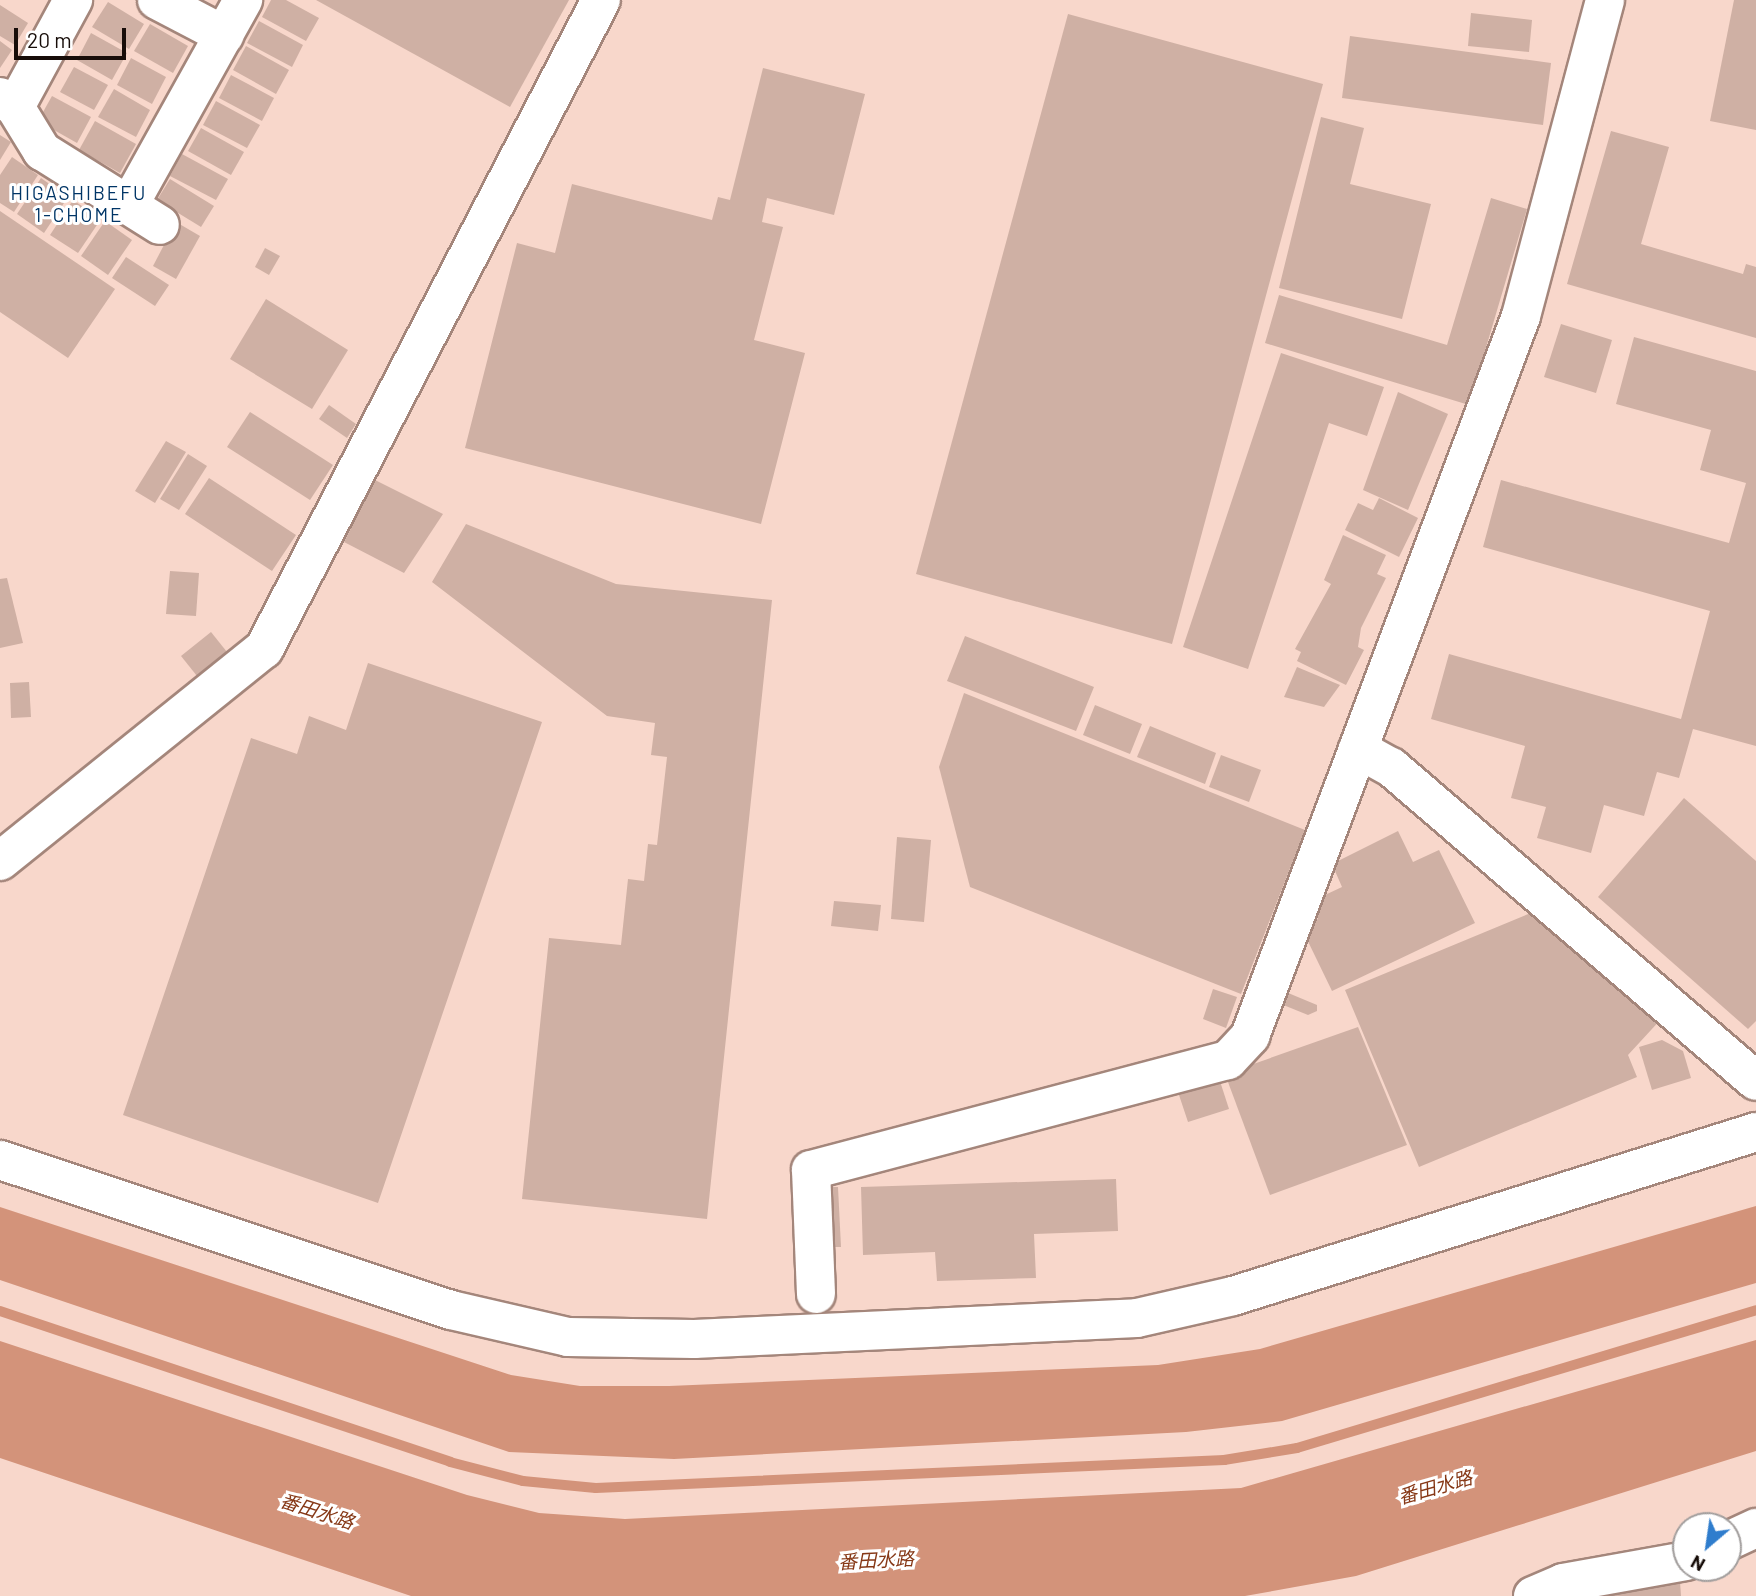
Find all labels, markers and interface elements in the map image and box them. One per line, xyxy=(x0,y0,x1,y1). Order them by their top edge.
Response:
scale bar xyxy=(18,14,130,58)
text: 20 m xyxy=(27,27,72,52)
district label: HIGASHIBEFU 1-CHOME xyxy=(12,182,146,226)
water label: 番田水路 xyxy=(1395,1466,1475,1508)
water label: 番田水路 xyxy=(277,1488,357,1534)
north arrow xyxy=(1672,1512,1742,1582)
water label: 番田水路 xyxy=(837,1547,915,1573)
text: N xyxy=(1686,1551,1709,1577)

